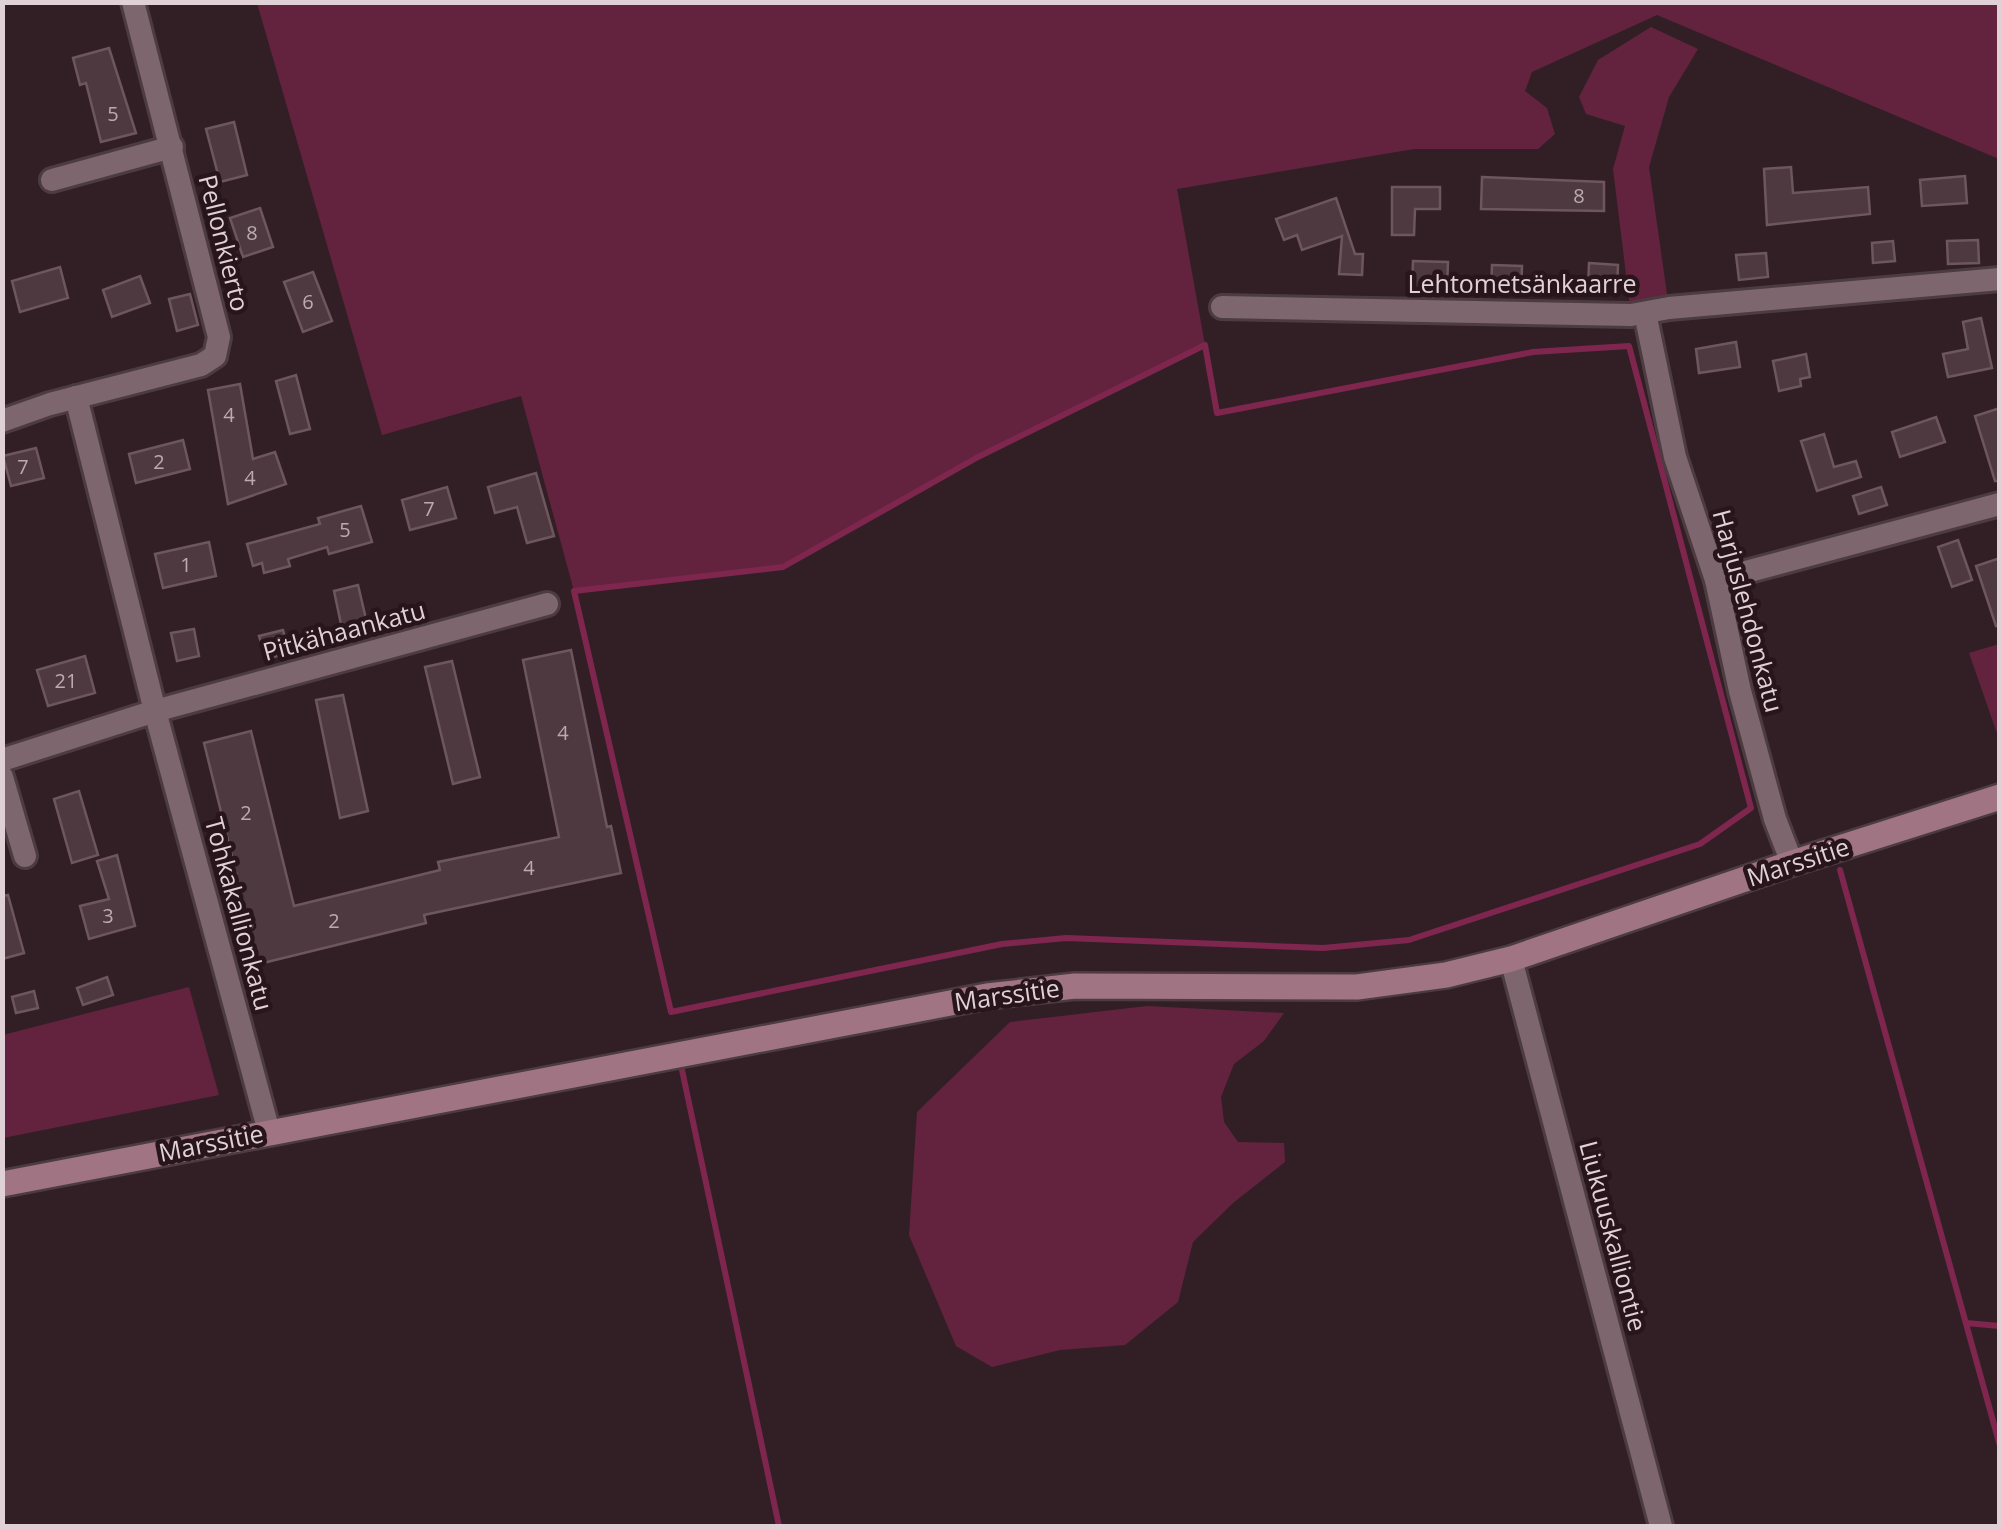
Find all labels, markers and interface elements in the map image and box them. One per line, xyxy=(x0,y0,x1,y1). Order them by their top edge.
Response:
house number: 5 xyxy=(107,100,119,127)
street label: Pellonkierto xyxy=(192,171,258,315)
house number: 8 xyxy=(1573,182,1585,209)
house number: 8 xyxy=(246,219,258,246)
street label: Lehtometsänkaarre xyxy=(1408,266,1637,300)
house number: 6 xyxy=(302,288,314,315)
house number: 4 xyxy=(223,401,235,428)
house number: 2 xyxy=(153,448,165,475)
house number: 7 xyxy=(17,453,29,480)
house number: 4 xyxy=(244,464,256,491)
house number: 7 xyxy=(423,495,435,522)
street label: Harjuslehdonkatu xyxy=(1706,506,1792,716)
house number: 5 xyxy=(339,516,351,543)
house number: 1 xyxy=(180,551,192,578)
street label: Pitkähaankatu xyxy=(259,592,429,668)
house number: 21 xyxy=(55,667,77,694)
house number: 4 xyxy=(557,719,569,746)
house number: 2 xyxy=(240,799,252,826)
street label: Tohkakallionkatu xyxy=(198,813,282,1014)
street label: Marssitie xyxy=(1742,829,1853,894)
house number: 4 xyxy=(523,854,535,881)
house number: 3 xyxy=(102,902,114,929)
house number: 2 xyxy=(328,907,340,934)
street label: Marssitie xyxy=(952,970,1062,1018)
street label: Marssitie xyxy=(156,1115,266,1169)
street label: Liukuuskalliontie xyxy=(1572,1137,1656,1335)

